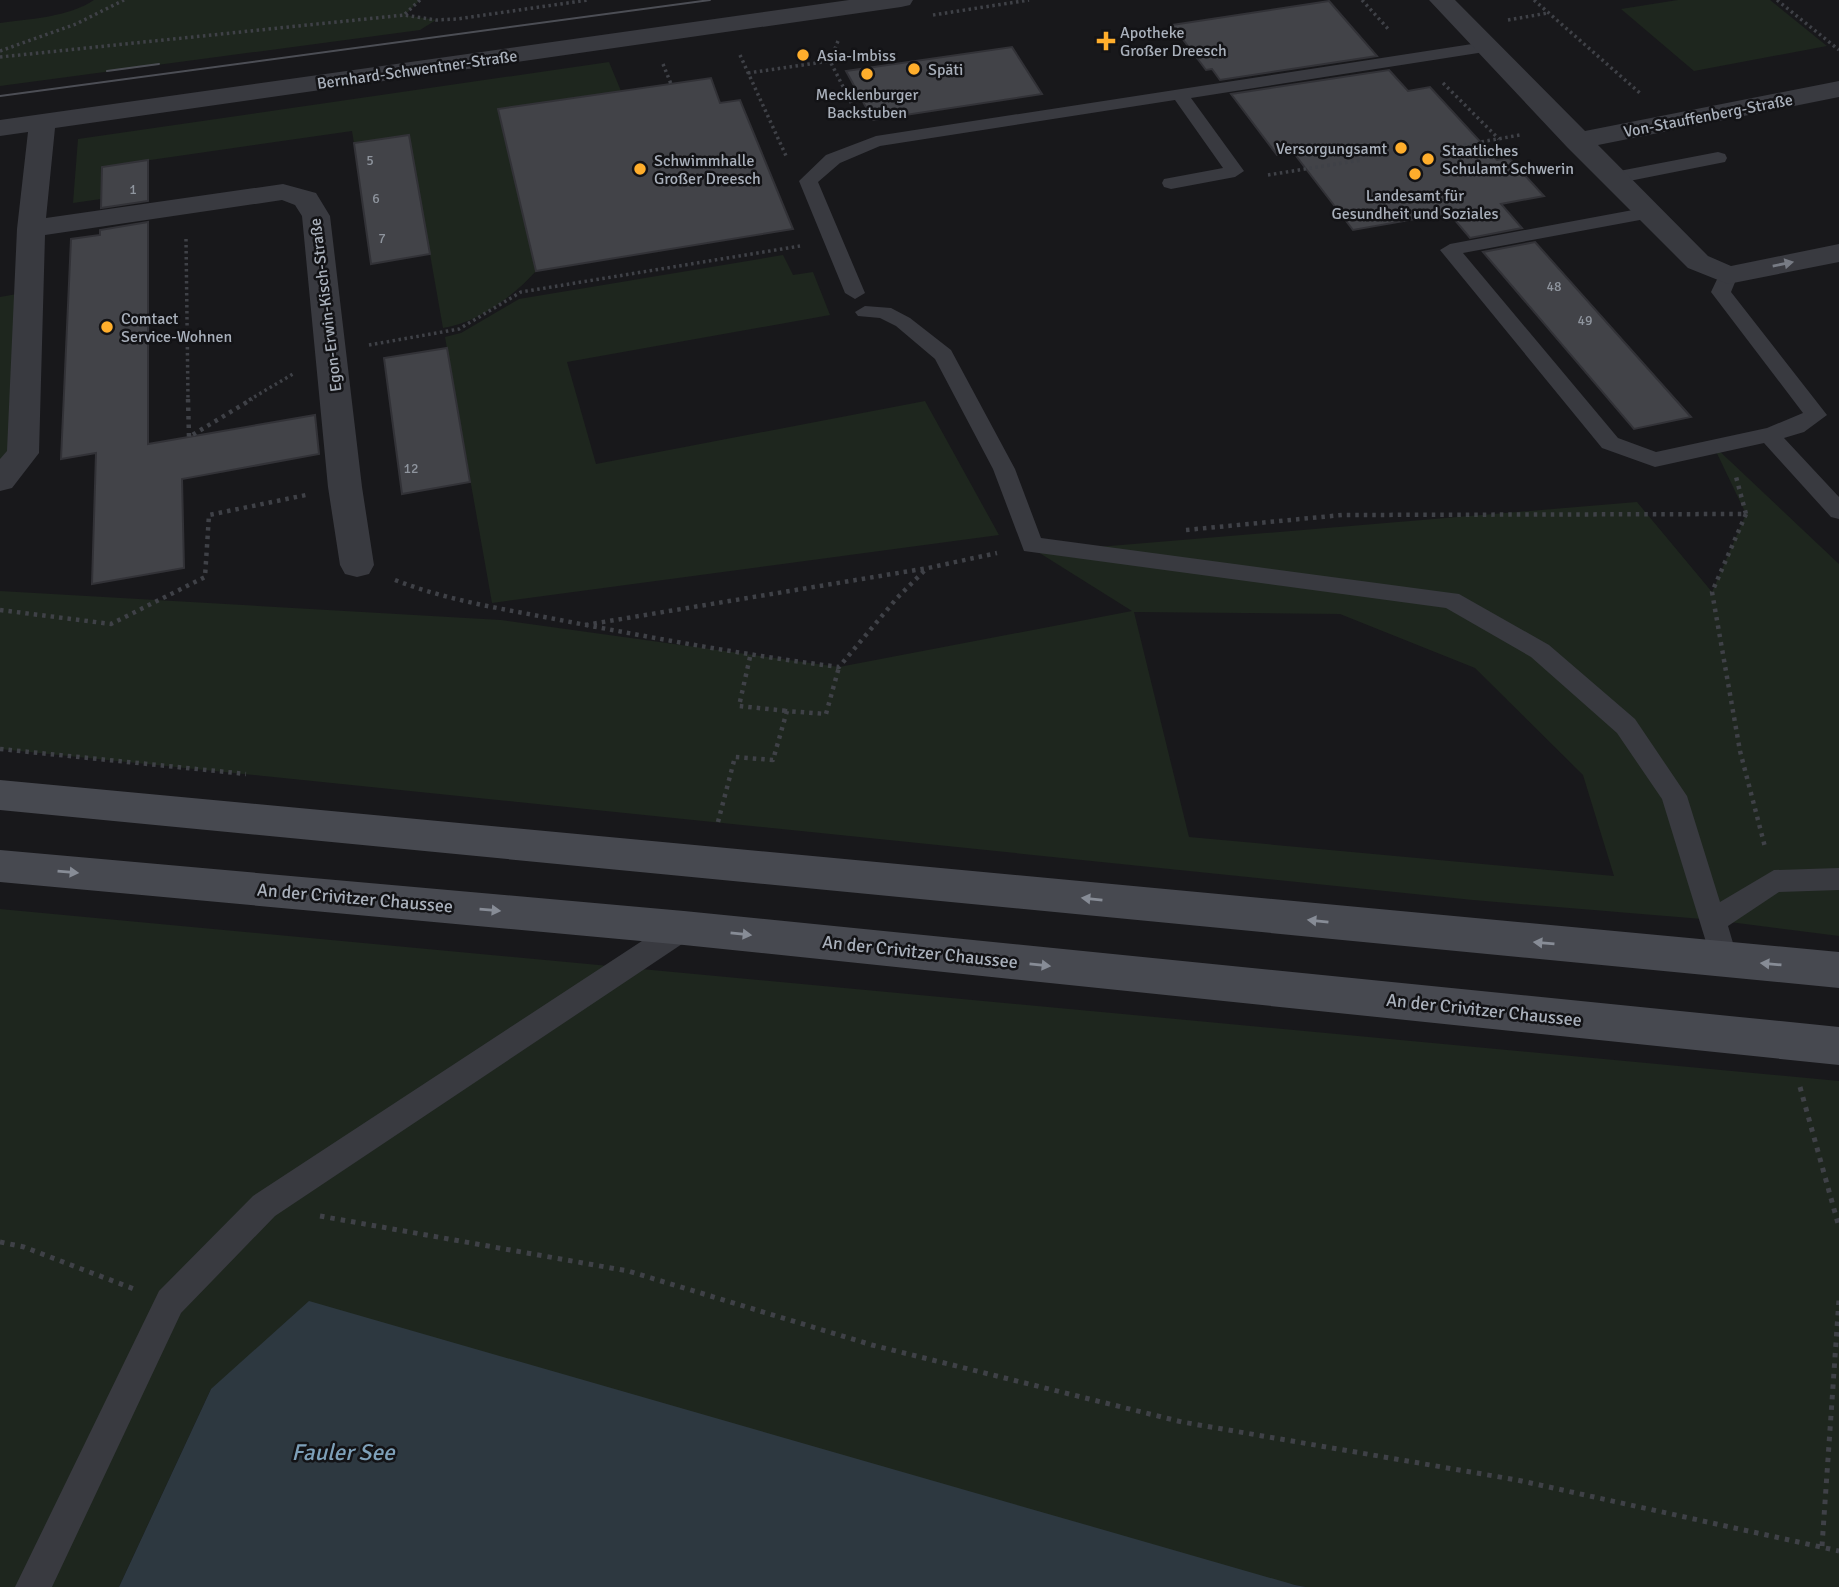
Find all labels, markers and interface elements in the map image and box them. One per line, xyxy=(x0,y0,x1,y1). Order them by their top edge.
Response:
place label: Apotheke Großer Dreesch xyxy=(1120,23,1227,61)
marker: Apotheke Großer Dreesch xyxy=(1098,33,1114,49)
street label: Bernhard-Schwentner-Straße xyxy=(316,46,519,94)
place label: Asia-Imbiss xyxy=(817,46,896,66)
marker: Asia-Imbiss xyxy=(795,47,811,63)
place label: Späti xyxy=(928,60,963,80)
marker: Späti xyxy=(906,61,922,77)
marker: Mecklenburger Backstuben xyxy=(859,66,875,82)
place label: Mecklenburger Backstuben xyxy=(816,85,919,123)
street label: Von-Stauffenberg-Straße xyxy=(1622,90,1794,142)
place label: Versorgungsamt xyxy=(1276,139,1387,159)
marker: Versorgungsamt xyxy=(1393,140,1409,156)
place label: Staatliches Schulamt Schwerin xyxy=(1442,141,1574,179)
place label: Schwimmhalle Großer Dreesch xyxy=(654,151,761,189)
marker: Staatliches Schulamt Schwerin xyxy=(1420,151,1436,167)
house number: 5 xyxy=(366,152,374,169)
marker: Schwimmhalle Großer Dreesch xyxy=(632,161,648,177)
marker: Landesamt für Gesundheit und Soziales xyxy=(1407,166,1423,182)
house number: 1 xyxy=(129,181,137,198)
place label: Landesamt für Gesundheit und Soziales xyxy=(1332,186,1498,224)
house number: 6 xyxy=(372,190,380,207)
street label: Egon-Erwin-Kisch-Straße xyxy=(305,217,347,393)
house number: 7 xyxy=(378,230,386,247)
one-way arrow xyxy=(1772,258,1794,269)
house number: 48 xyxy=(1546,278,1562,295)
place label: Comtact Service-Wohnen xyxy=(121,309,232,347)
house number: 49 xyxy=(1577,312,1593,329)
marker: Comtact Service-Wohnen xyxy=(99,319,115,335)
house number: 12 xyxy=(403,460,419,477)
one-way arrow xyxy=(57,867,79,878)
street label: An der Crivitzer Chaussee xyxy=(256,878,454,918)
one-way arrow xyxy=(1080,893,1102,904)
one-way arrow xyxy=(479,905,501,916)
one-way arrow xyxy=(1307,915,1329,926)
one-way arrow xyxy=(730,928,752,939)
street label: An der Crivitzer Chaussee xyxy=(821,931,1019,973)
one-way arrow xyxy=(1533,937,1555,948)
one-way arrow xyxy=(1760,958,1782,969)
one-way arrow xyxy=(1029,959,1051,970)
street label: An der Crivitzer Chaussee xyxy=(1385,989,1583,1031)
water label: Fauler See xyxy=(292,1438,396,1467)

